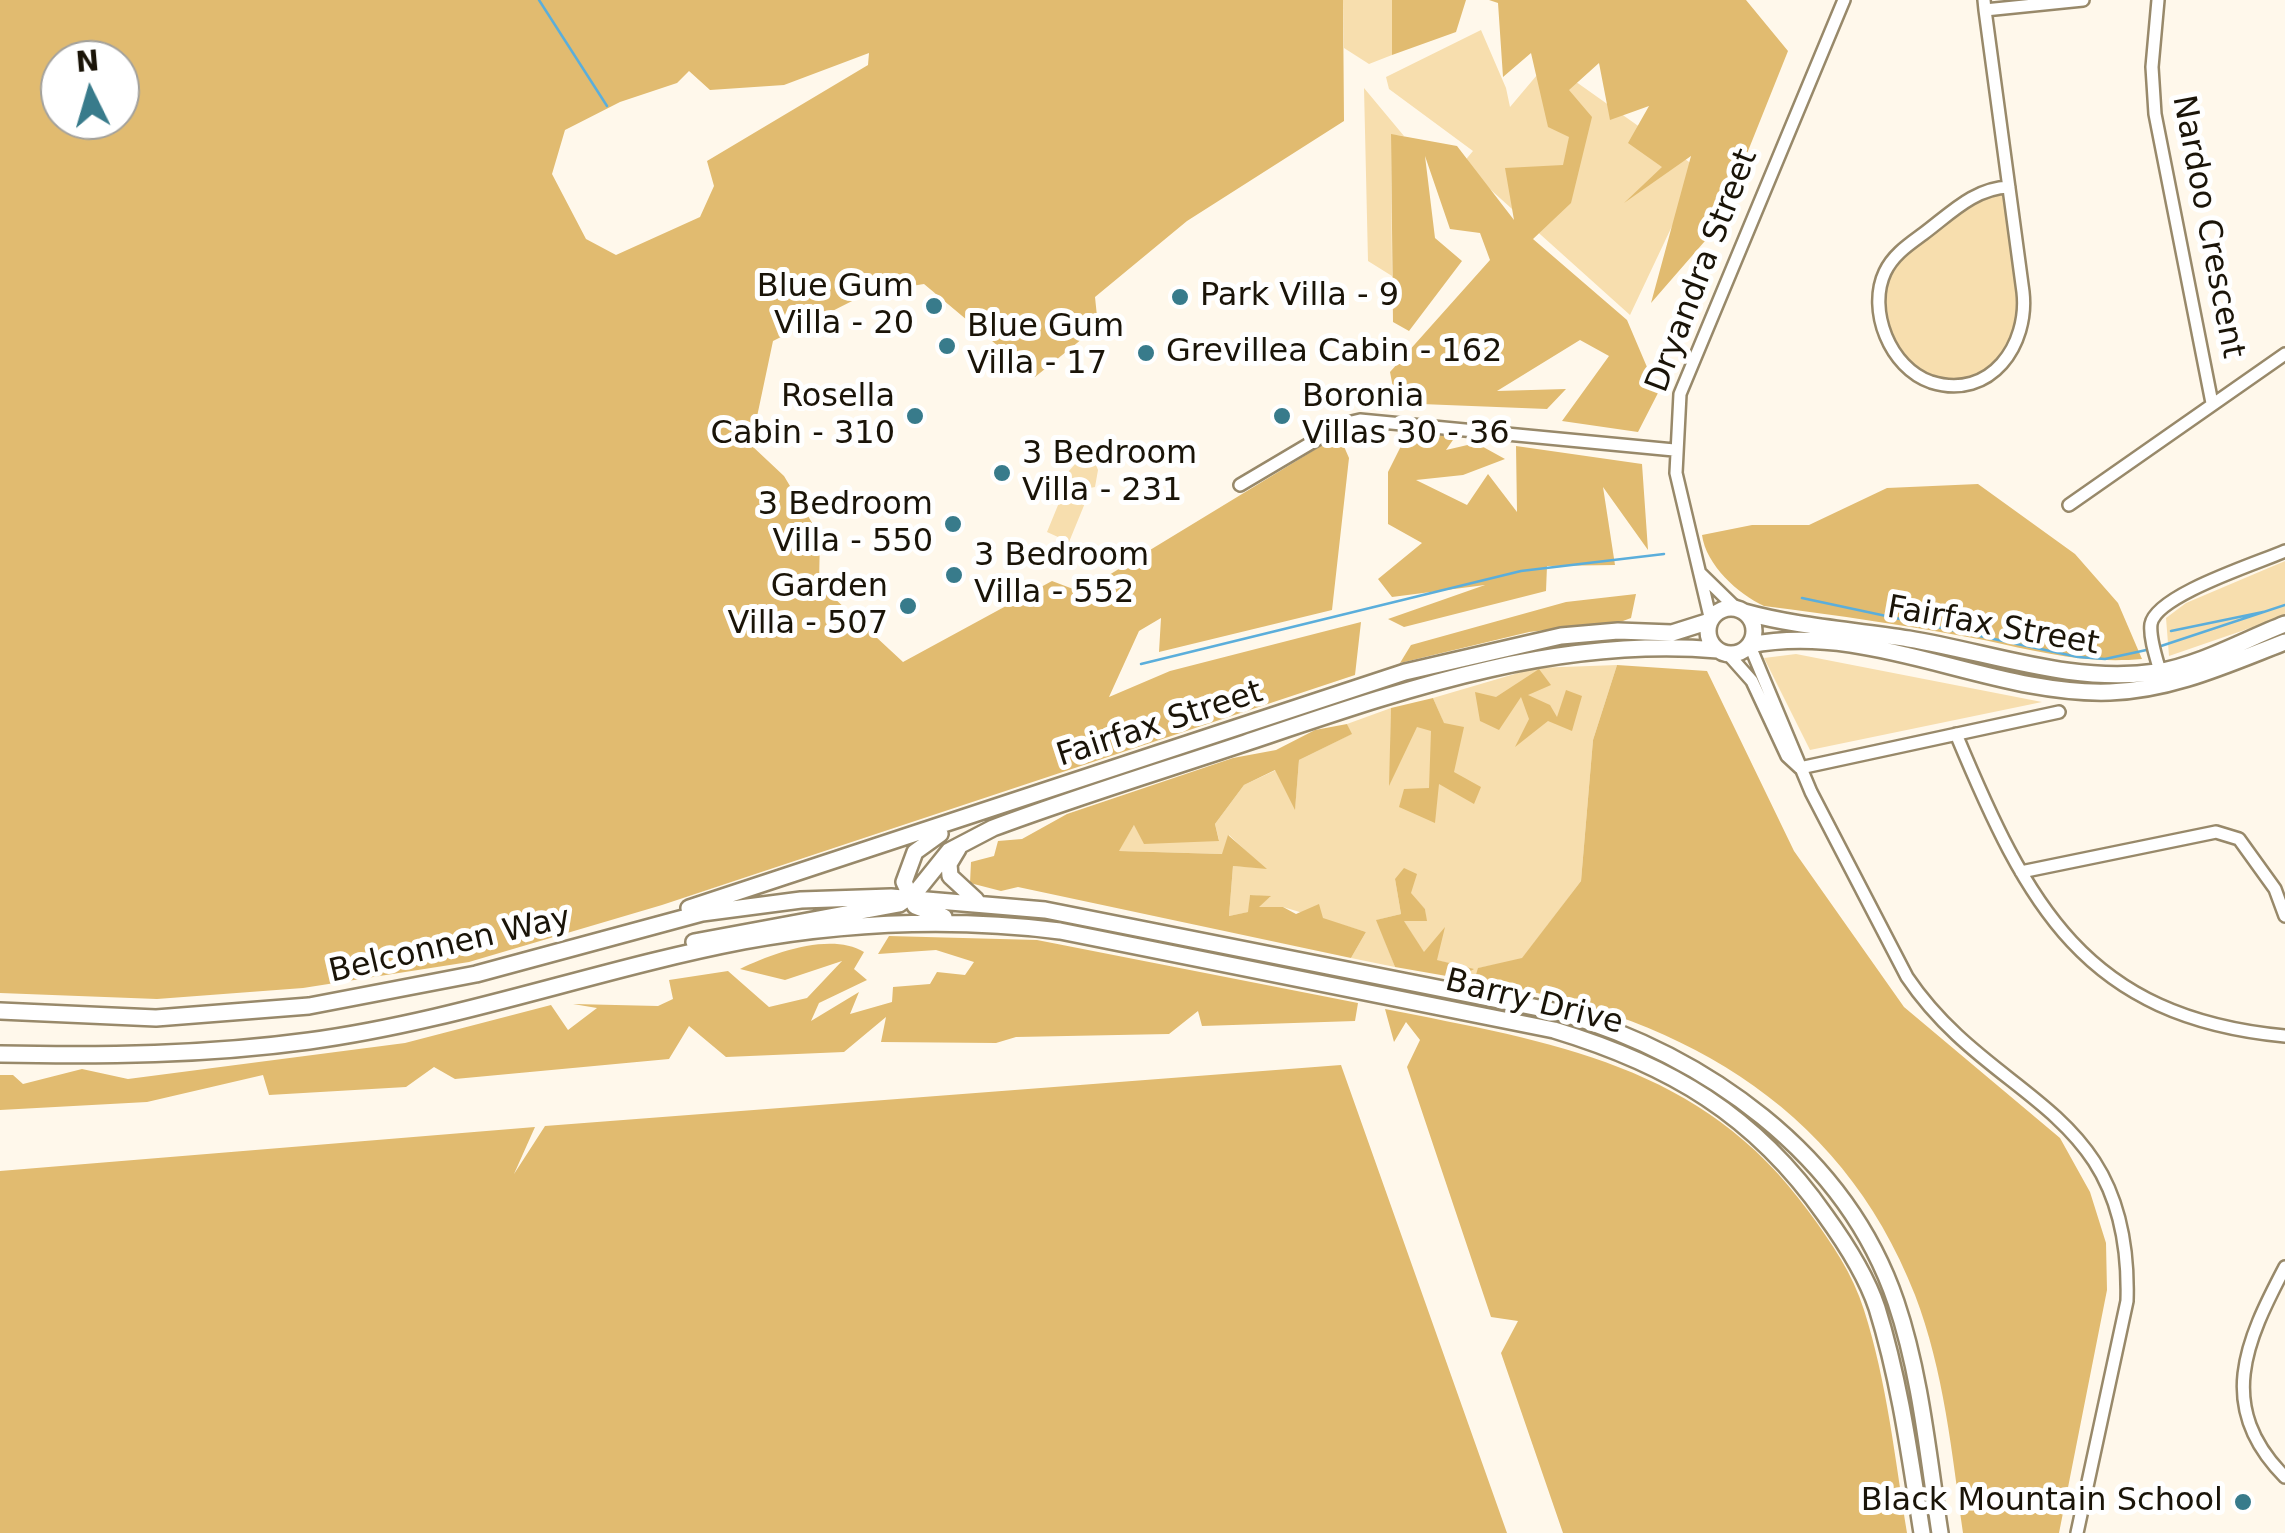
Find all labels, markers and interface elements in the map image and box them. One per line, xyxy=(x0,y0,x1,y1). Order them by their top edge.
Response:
north arrow xyxy=(40,40,140,140)
text: N xyxy=(74,44,101,79)
street label: Nardoo Crescent xyxy=(2163,92,2251,362)
street label: Dryandra Street xyxy=(1639,144,1767,398)
place label: Blue Gum Villa - 20 xyxy=(757,269,914,344)
place label: Park Villa - 9 xyxy=(1200,278,1399,316)
marker: Park Villa - 9 xyxy=(1169,286,1191,308)
marker: Blue Gum Villa - 20 xyxy=(923,295,945,317)
place label: Blue Gum Villa - 17 xyxy=(967,309,1124,384)
place label: Grevillea Cabin - 162 xyxy=(1166,334,1502,372)
marker: Blue Gum Villa - 17 xyxy=(936,335,958,357)
marker: Grevillea Cabin - 162 xyxy=(1135,342,1157,364)
place label: Rosella Cabin - 310 xyxy=(711,379,895,454)
place label: Boronia Villas 30 - 36 xyxy=(1302,379,1510,454)
marker: Rosella Cabin - 310 xyxy=(904,405,926,427)
marker: Boronia Villas 30 - 36 xyxy=(1271,405,1293,427)
place label: 3 Bedroom Villa - 231 xyxy=(1022,436,1197,511)
marker: 3 Bedroom Villa - 231 xyxy=(991,462,1013,484)
place label: 3 Bedroom Villa - 550 xyxy=(758,487,933,562)
marker: 3 Bedroom Villa - 550 xyxy=(942,513,964,535)
place label: 3 Bedroom Villa - 552 xyxy=(974,538,1149,613)
marker: 3 Bedroom Villa - 552 xyxy=(943,564,965,586)
place label: Garden Villa - 507 xyxy=(728,569,888,644)
street label: Fairfax Street xyxy=(1884,589,2102,665)
marker: Garden Villa - 507 xyxy=(897,595,919,617)
street label: Fairfax Street xyxy=(1052,674,1268,776)
street label: Belconnen Way xyxy=(326,900,574,992)
street label: Barry Drive xyxy=(1441,962,1627,1044)
place label: Black Mountain School xyxy=(1861,1483,2223,1521)
marker: Black Mountain School xyxy=(2232,1491,2254,1513)

